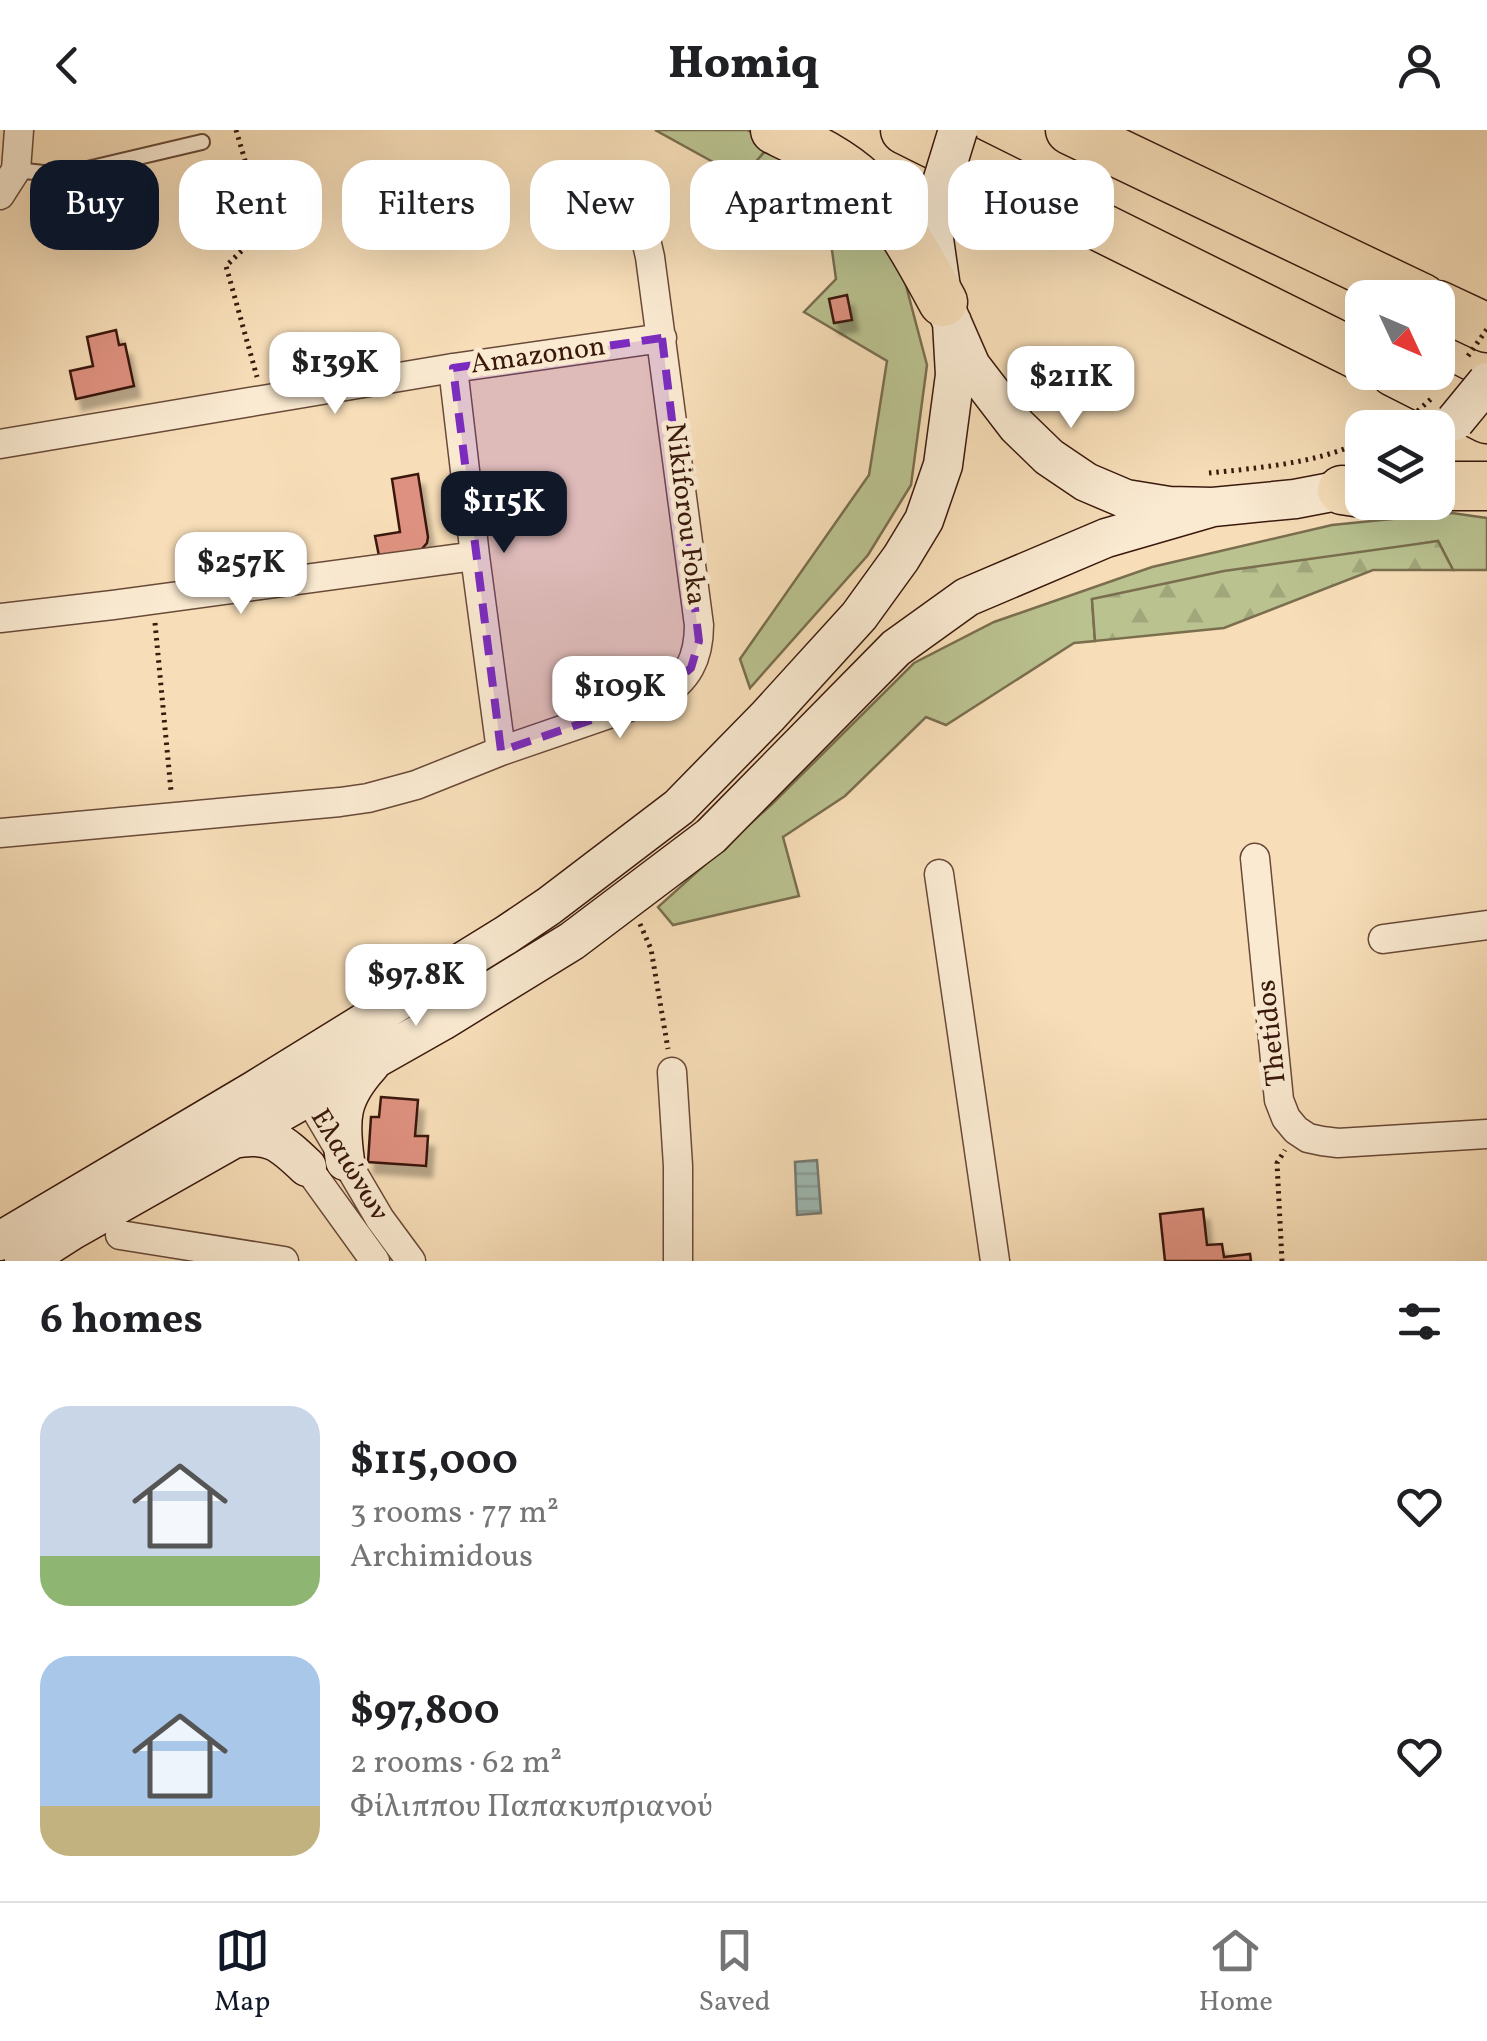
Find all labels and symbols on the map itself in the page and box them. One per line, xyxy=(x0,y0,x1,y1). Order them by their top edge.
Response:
north arrow xyxy=(1345,280,1455,390)
street label: Amazonon xyxy=(468,327,608,385)
pin: $139K xyxy=(265,332,405,417)
pin: $211K xyxy=(1001,346,1141,431)
street label: Nikiforou Foka xyxy=(654,421,716,607)
pin: $115K xyxy=(434,471,574,556)
pin: $257K xyxy=(171,532,311,617)
pin: $109K xyxy=(550,656,690,741)
pin: $97.8K xyxy=(335,944,497,1029)
street label: Thetidos xyxy=(1247,978,1297,1088)
street label: Ελαιώνων xyxy=(300,1102,398,1229)

